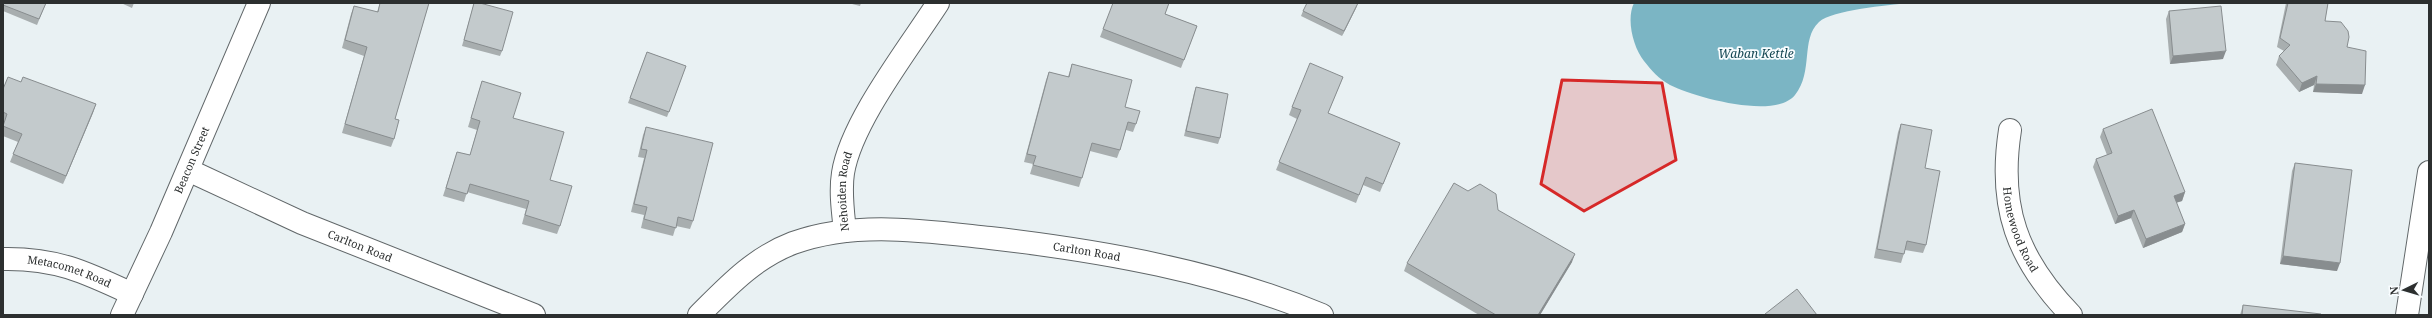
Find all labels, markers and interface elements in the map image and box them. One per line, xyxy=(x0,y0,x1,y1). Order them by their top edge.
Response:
water label: Waban Kettle xyxy=(1718,45,1794,62)
street label: Beacon Street xyxy=(170,124,212,196)
street label: Nehoiden Road xyxy=(834,149,855,232)
street label: Homewood Road xyxy=(2000,186,2042,275)
street label: Carlton Road xyxy=(326,226,395,265)
street label: Carlton Road xyxy=(1052,238,1122,264)
street label: Metacomet Road xyxy=(27,252,114,291)
north arrow xyxy=(2384,270,2424,310)
text: N xyxy=(2386,286,2401,296)

